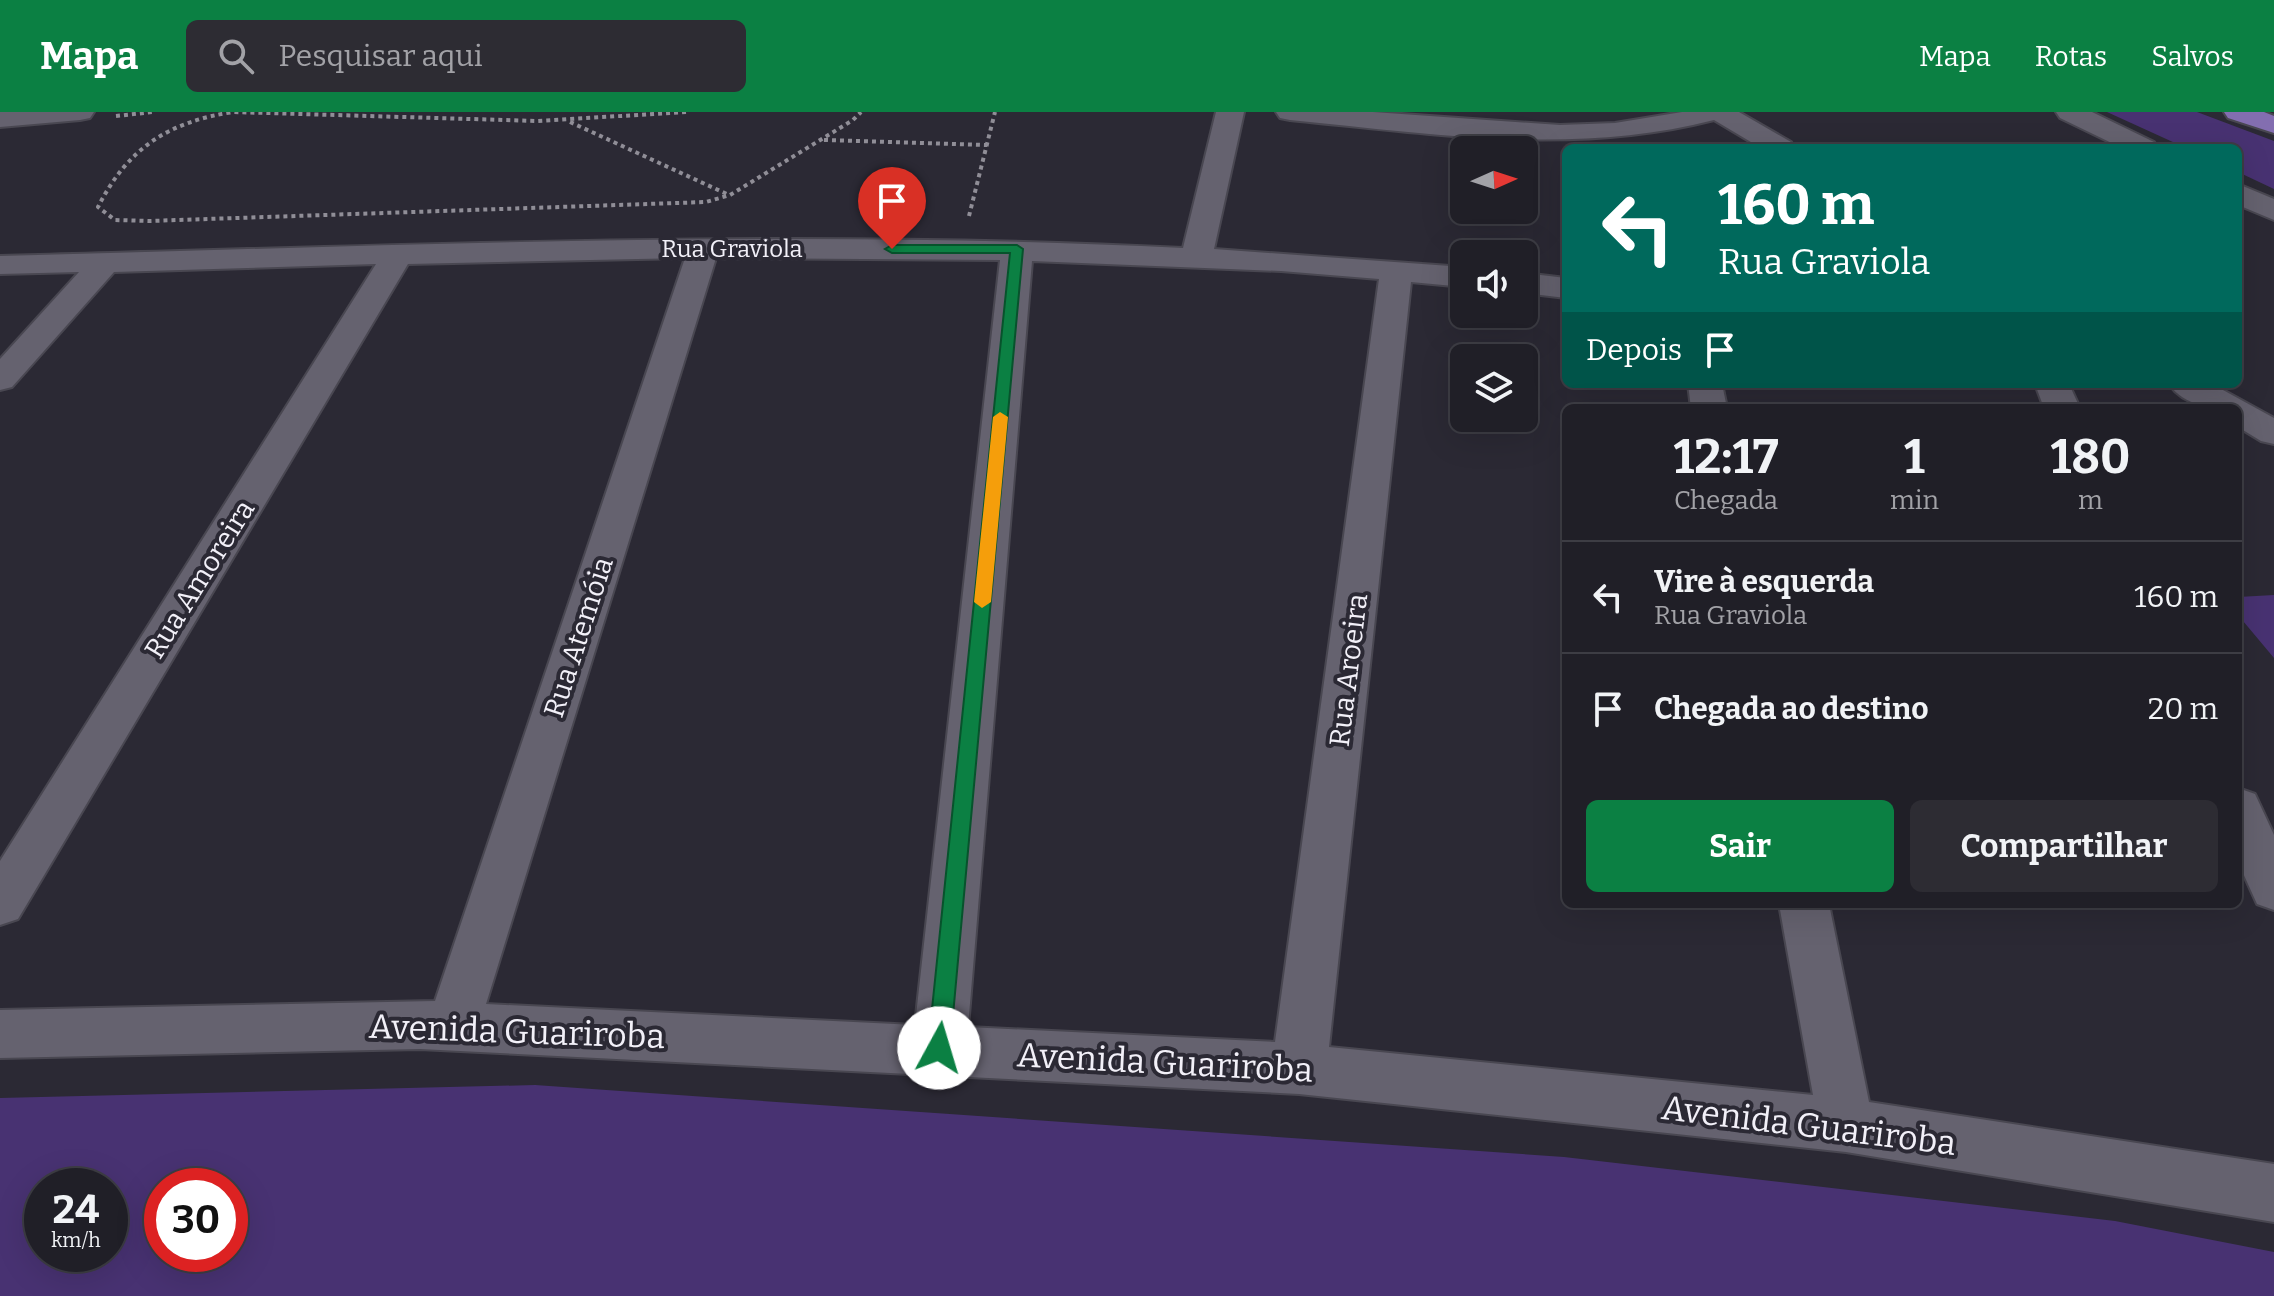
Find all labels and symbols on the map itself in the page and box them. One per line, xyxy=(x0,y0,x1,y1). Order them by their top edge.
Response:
north arrow xyxy=(1450,136,1538,224)
pin xyxy=(858,167,926,249)
street label: Rua Graviola xyxy=(661,235,803,263)
street label: Rua Amoreira xyxy=(138,494,261,665)
street label: Rua Atemóia xyxy=(537,553,620,721)
street label: Rua Aroeira xyxy=(1323,592,1374,748)
street label: Avenida Guariroba xyxy=(368,1006,666,1057)
position arrow xyxy=(897,1006,981,1090)
street label: Avenida Guariroba xyxy=(1016,1034,1314,1091)
street label: Avenida Guariroba xyxy=(1659,1087,1958,1164)
speed limit sign: 30 xyxy=(144,1168,248,1272)

